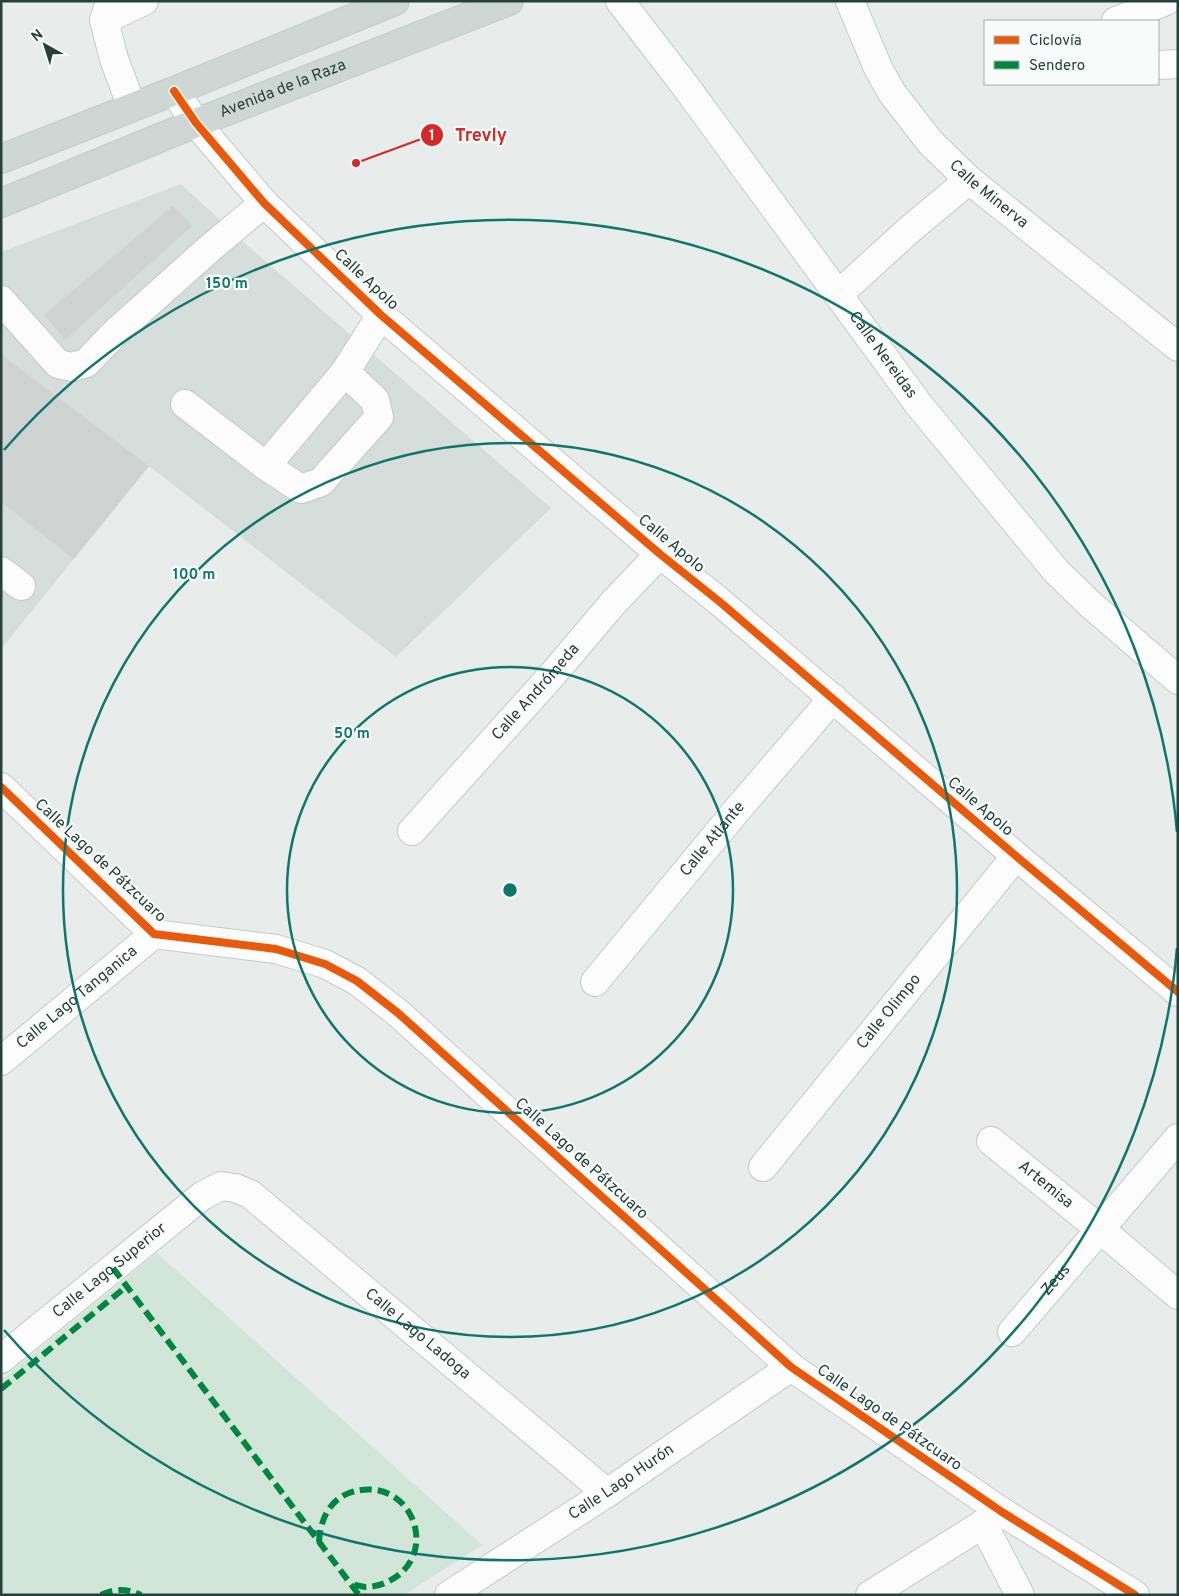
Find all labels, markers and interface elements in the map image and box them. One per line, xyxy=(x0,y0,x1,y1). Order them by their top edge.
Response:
north arrow xyxy=(20,20,70,70)
legend xyxy=(984,20,1159,85)
text: N xyxy=(29,26,47,46)
text: Ciclovía xyxy=(1029,32,1082,51)
street label: Avenida de la Raza xyxy=(217,55,349,123)
text: Sendero xyxy=(1029,57,1085,76)
callout: Trevly xyxy=(420,118,517,151)
text: Trevly xyxy=(455,125,507,148)
text: 1 xyxy=(429,127,435,146)
street label: Calle Minerva xyxy=(945,156,1032,233)
street label: Calle Apolo xyxy=(330,245,403,315)
text: 150 m xyxy=(206,275,248,294)
street label: Calle Nereidas xyxy=(844,308,921,403)
street label: Calle Apolo xyxy=(634,510,709,578)
text: 100 m xyxy=(173,566,215,585)
street label: Calle Andrómeda xyxy=(488,640,584,745)
text: 50 m xyxy=(334,725,370,744)
street label: Calle Apolo xyxy=(943,773,1017,841)
street label: Calle Lago de Pátzcuaro xyxy=(30,795,170,927)
street label: Calle Atlante xyxy=(676,798,750,881)
centre of rings xyxy=(501,881,519,899)
street label: Calle Lago Tanganica xyxy=(13,942,142,1054)
street label: Calle Olimpo xyxy=(853,970,926,1054)
street label: Calle Lago de Pátzcuaro xyxy=(510,1094,652,1224)
street label: Artemisa xyxy=(1014,1157,1077,1213)
street label: Calle Lago Superior xyxy=(49,1219,171,1323)
street label: Zeus xyxy=(1037,1260,1075,1300)
street label: Calle Lago Ladoga xyxy=(360,1284,475,1384)
street label: Calle Lago de Pátzcuaro xyxy=(813,1360,966,1476)
street label: Calle Lago Hurón xyxy=(565,1440,678,1525)

